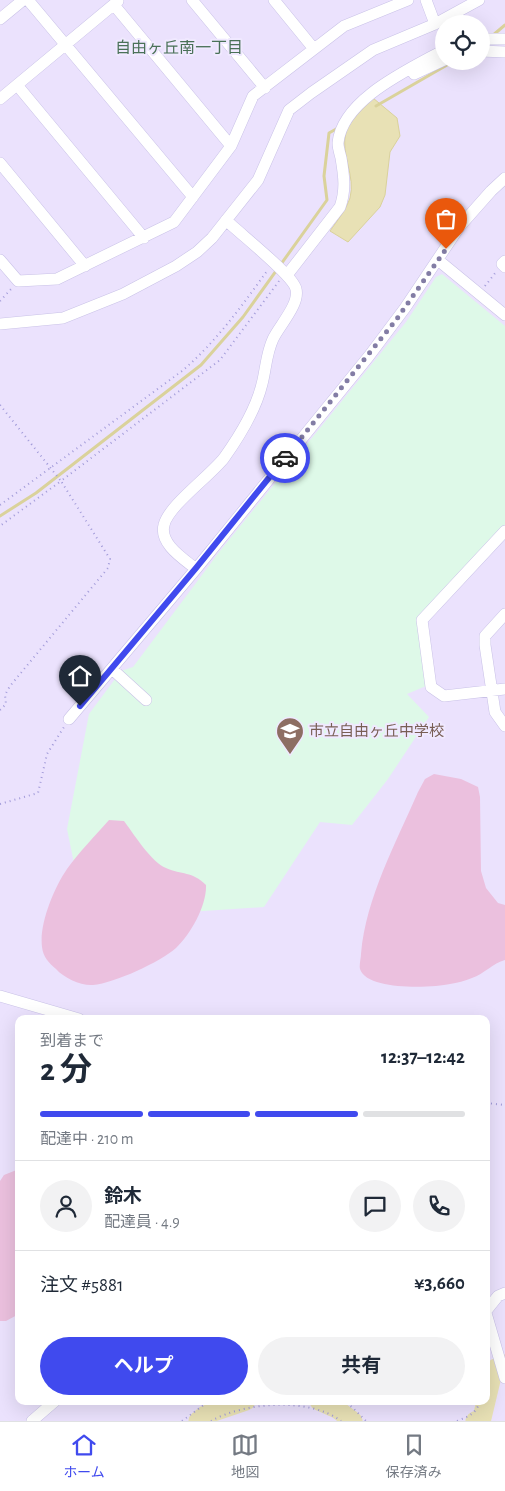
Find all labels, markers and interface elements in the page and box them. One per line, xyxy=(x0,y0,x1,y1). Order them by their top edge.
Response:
map controls xyxy=(435,15,490,70)
button: locate xyxy=(435,15,490,70)
district label: 自由ヶ丘南一丁目 xyxy=(115,39,243,56)
pin xyxy=(425,198,467,249)
icon: bag xyxy=(432,205,460,233)
courier xyxy=(260,433,310,483)
icon: car xyxy=(271,444,299,472)
pin xyxy=(59,655,101,706)
icon: home xyxy=(66,662,94,690)
school or university icon: 市立自由ヶ丘中学校 xyxy=(275,716,305,755)
place label: 市立自由ヶ丘中学校 xyxy=(309,723,444,739)
text: 到着まで xyxy=(40,1033,104,1049)
text: 12:37–12:42 xyxy=(381,1048,465,1067)
text: 2 分 xyxy=(40,1054,92,1086)
text: 配達中 · 210 m xyxy=(40,1131,134,1147)
button: person xyxy=(40,1180,92,1232)
button: chat xyxy=(349,1180,401,1232)
button: phone xyxy=(413,1180,465,1232)
text: 鈴木 xyxy=(104,1187,142,1206)
text: 配達員 · 4.9 xyxy=(104,1214,180,1230)
text: ¥3,660 xyxy=(414,1274,465,1293)
text: 注文 #5881 xyxy=(40,1276,123,1295)
button: ヘルプ xyxy=(40,1337,248,1395)
button: 共有 xyxy=(258,1337,465,1395)
tab: ホーム xyxy=(63,1431,105,1482)
tab: 地図 xyxy=(231,1431,259,1482)
tab: 保存済み xyxy=(386,1431,442,1482)

